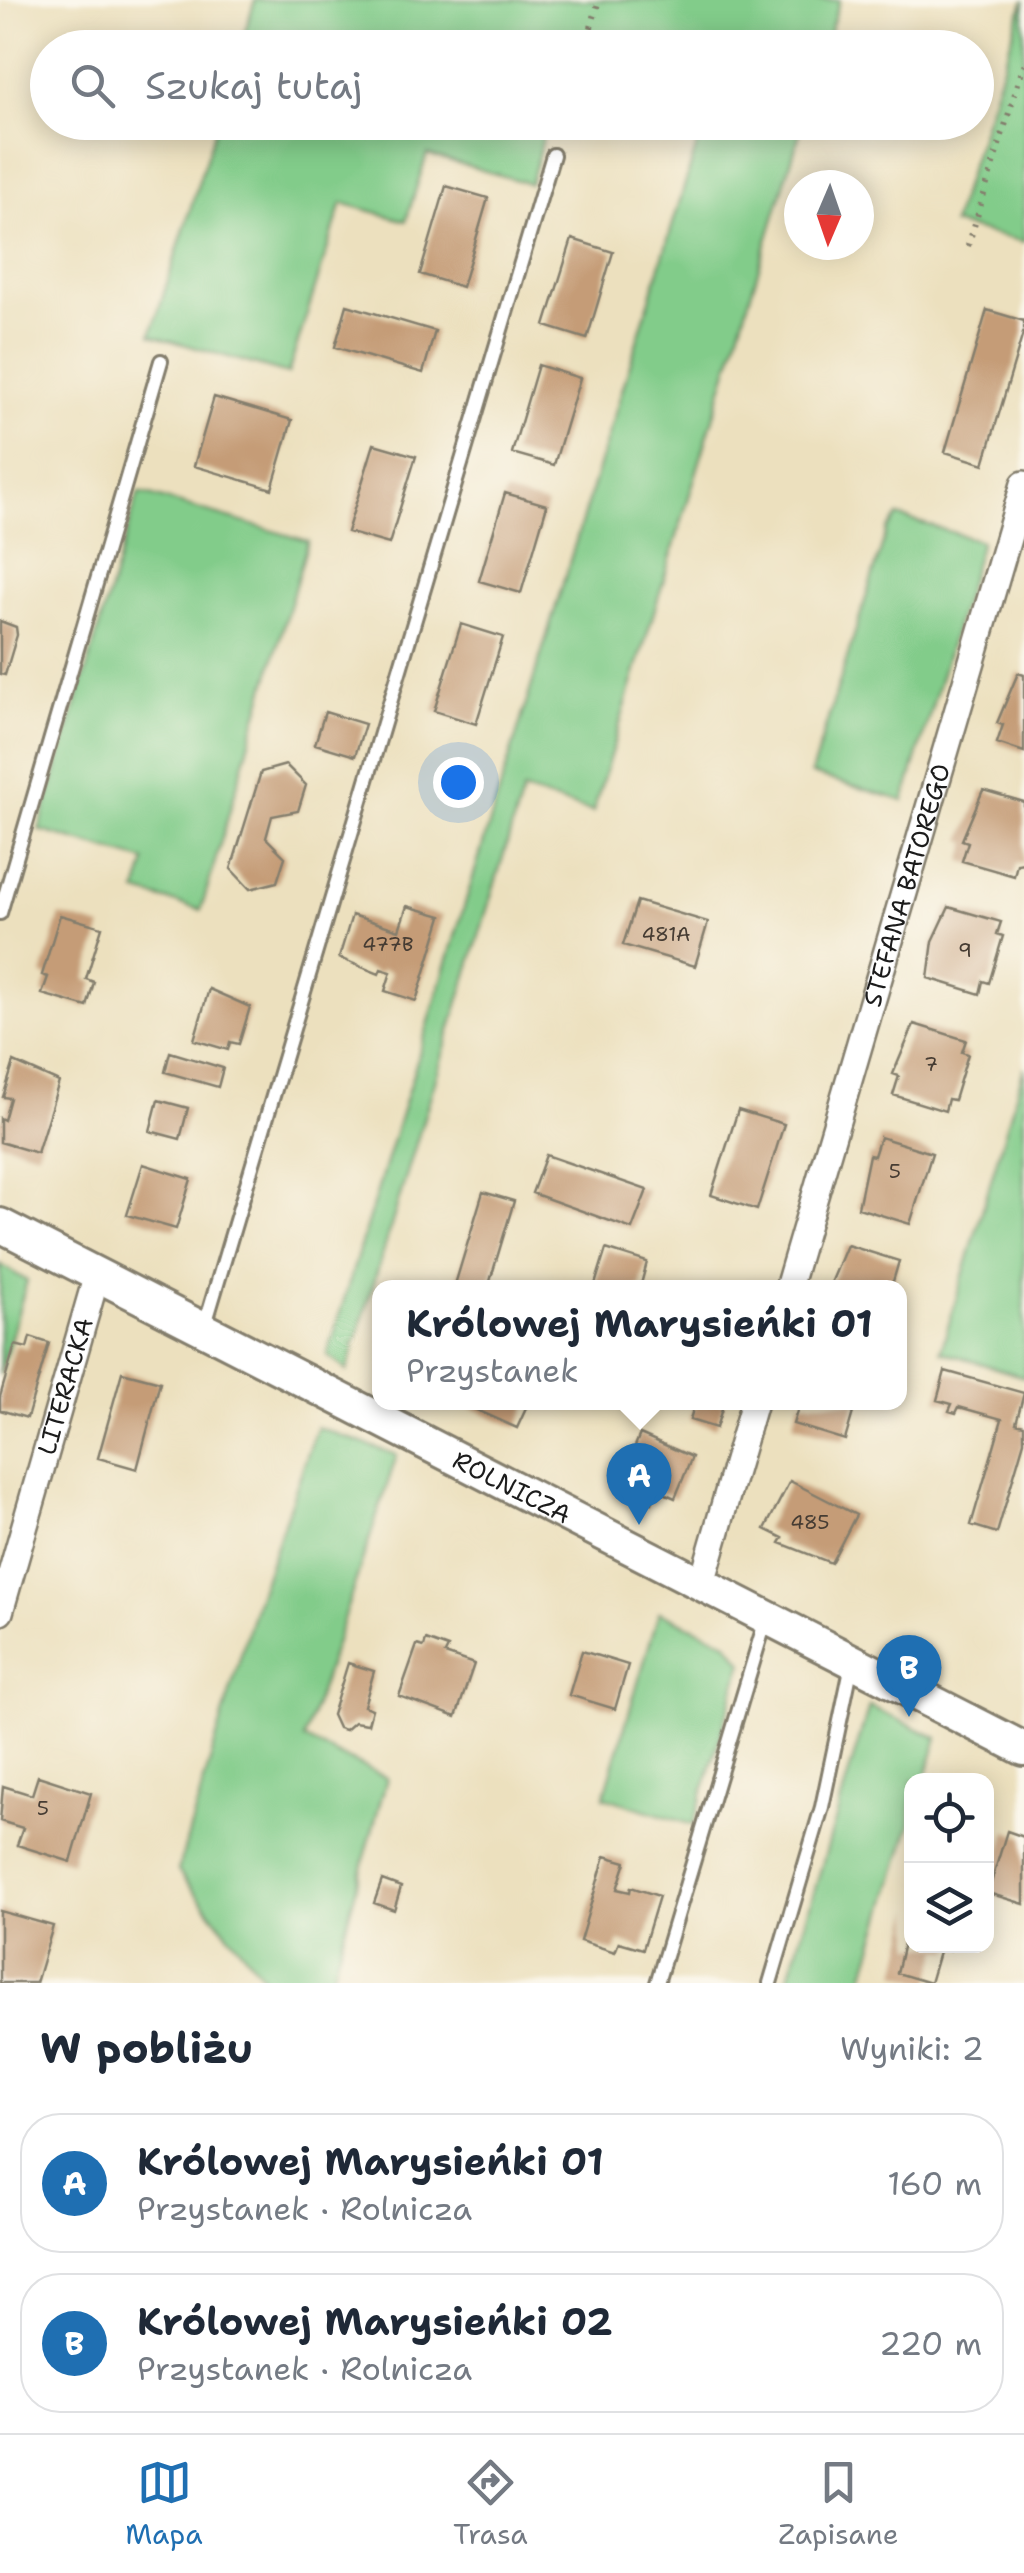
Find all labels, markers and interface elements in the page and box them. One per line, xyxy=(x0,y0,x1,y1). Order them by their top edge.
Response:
search box xyxy=(30,30,994,140)
icon: search xyxy=(65,58,120,113)
text: Szukaj tutaj xyxy=(145,60,362,111)
north arrow xyxy=(784,170,874,260)
your location xyxy=(433,757,484,808)
street label: STEFANA BATOREGO xyxy=(855,759,958,1011)
house number: 481A xyxy=(642,921,690,947)
house number: 477B xyxy=(362,931,414,957)
house number: 9 xyxy=(958,937,972,963)
house number: 7 xyxy=(924,1051,938,1077)
house number: 5 xyxy=(889,1158,901,1184)
popup xyxy=(372,1280,907,1410)
text: Królowej Marysieńki 01 xyxy=(406,1298,873,1349)
street label: LITERACKA xyxy=(29,1314,101,1459)
text: Przystanek xyxy=(406,1349,579,1392)
pin: A xyxy=(606,1442,672,1525)
street label: ROLNICZA xyxy=(447,1443,577,1531)
house number: 485 xyxy=(790,1509,830,1535)
pin: B xyxy=(876,1634,942,1717)
map controls xyxy=(904,1773,994,1953)
button: locate xyxy=(904,1773,994,1863)
house number: 5 xyxy=(37,1795,49,1821)
button: layers xyxy=(904,1863,994,1953)
text: W pobliżu xyxy=(40,2020,253,2076)
text: Wyniki: 2 xyxy=(840,2027,984,2070)
text: Królowej Marysieńki 01 xyxy=(137,2136,604,2187)
text: A xyxy=(62,2162,87,2205)
text: 160 m xyxy=(887,2162,982,2205)
text: Przystanek · Rolnicza xyxy=(137,2187,472,2230)
text: Królowej Marysieńki 02 xyxy=(137,2296,613,2347)
text: B xyxy=(65,2322,84,2365)
text: 220 m xyxy=(879,2322,982,2365)
text: Przystanek · Rolnicza xyxy=(137,2347,472,2390)
tab: Mapa xyxy=(125,2455,203,2553)
tab: Trasa xyxy=(453,2455,528,2553)
tab: Zapisane xyxy=(778,2455,899,2553)

